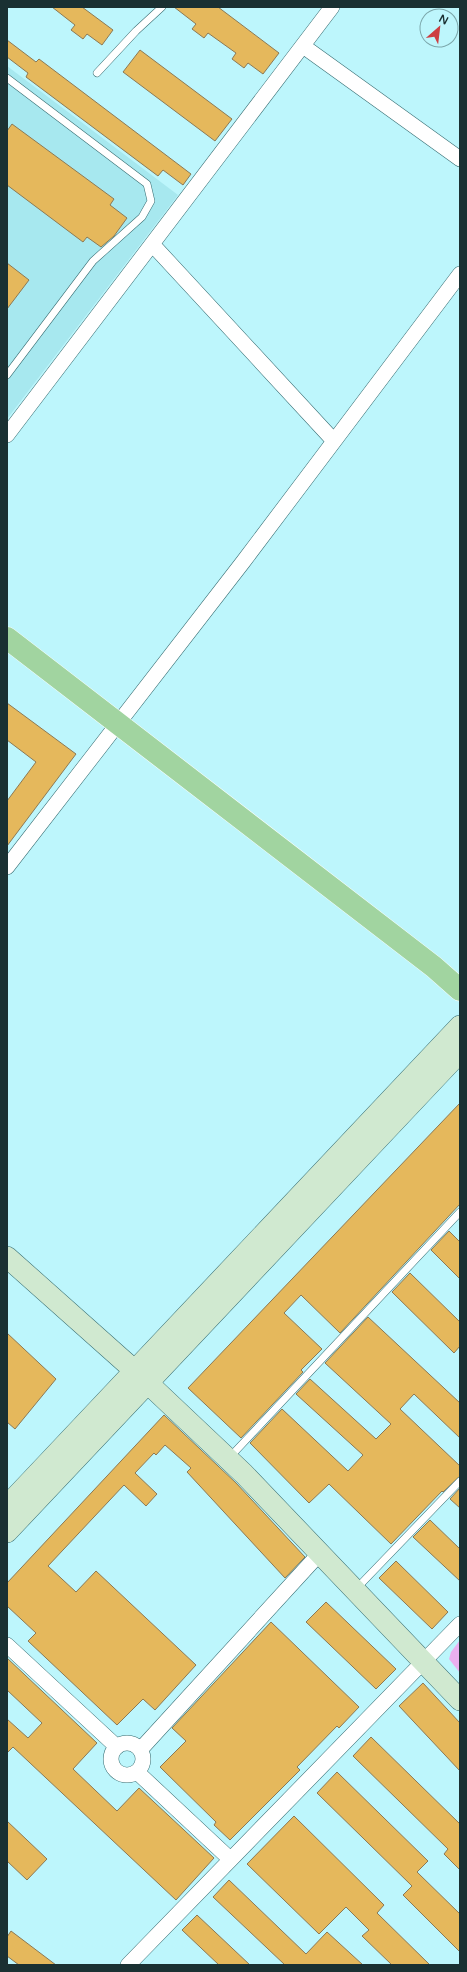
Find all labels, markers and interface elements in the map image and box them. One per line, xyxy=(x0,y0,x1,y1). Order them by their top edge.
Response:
north arrow xyxy=(419,8,459,48)
text: N xyxy=(437,12,450,27)

